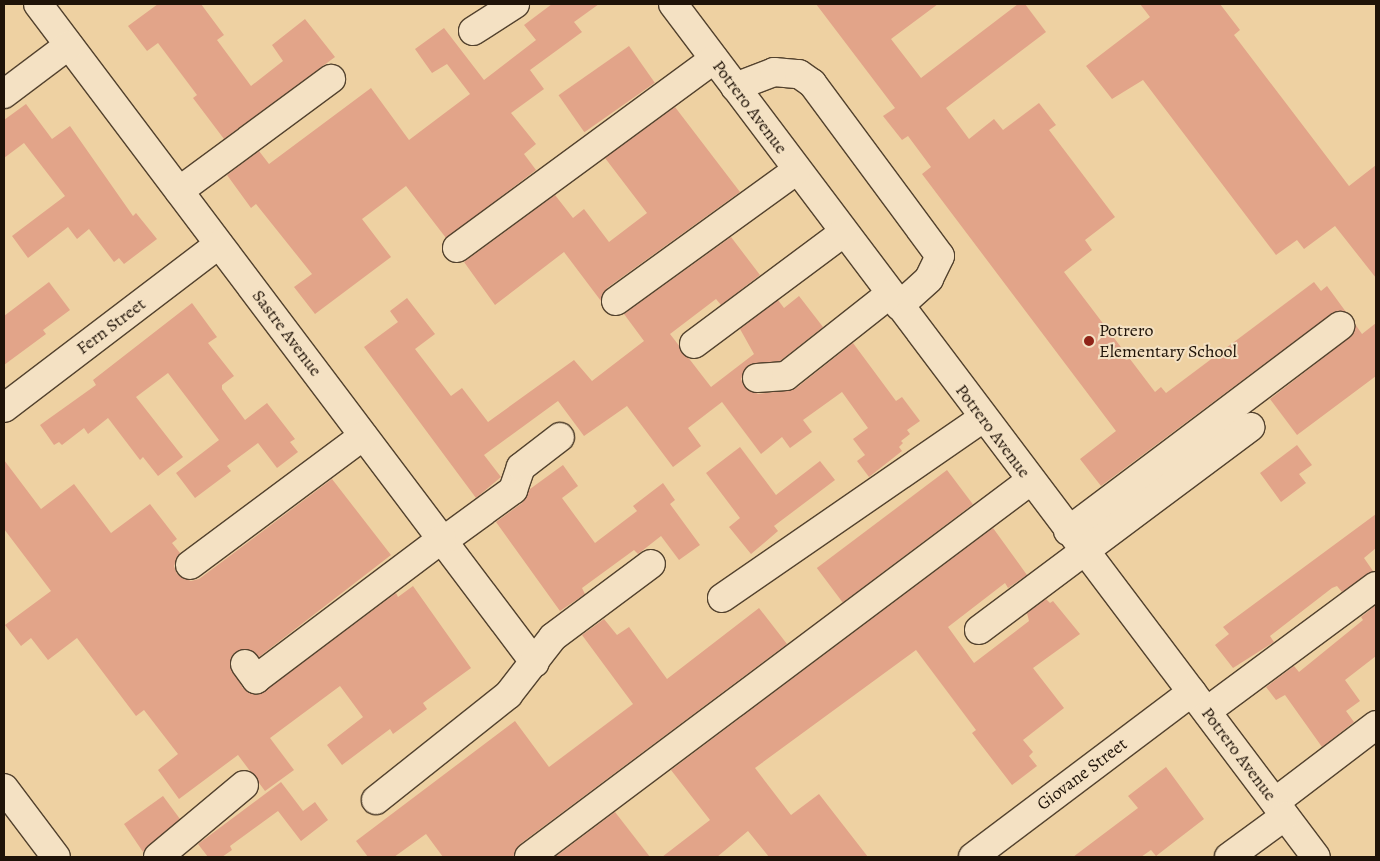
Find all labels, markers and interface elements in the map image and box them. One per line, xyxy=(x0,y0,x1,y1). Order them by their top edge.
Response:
street label: Potrero Avenue xyxy=(708,56,792,158)
street label: Sastre Avenue xyxy=(247,285,327,381)
street label: Fern Street xyxy=(72,293,150,359)
place label: Potrero Elementary School xyxy=(1099,320,1237,362)
marker: Potrero Elementary School xyxy=(1083,335,1095,347)
street label: Potrero Avenue xyxy=(951,380,1035,482)
street label: Potrero Avenue xyxy=(1197,703,1281,805)
street label: Giovane Street xyxy=(1033,733,1131,815)

